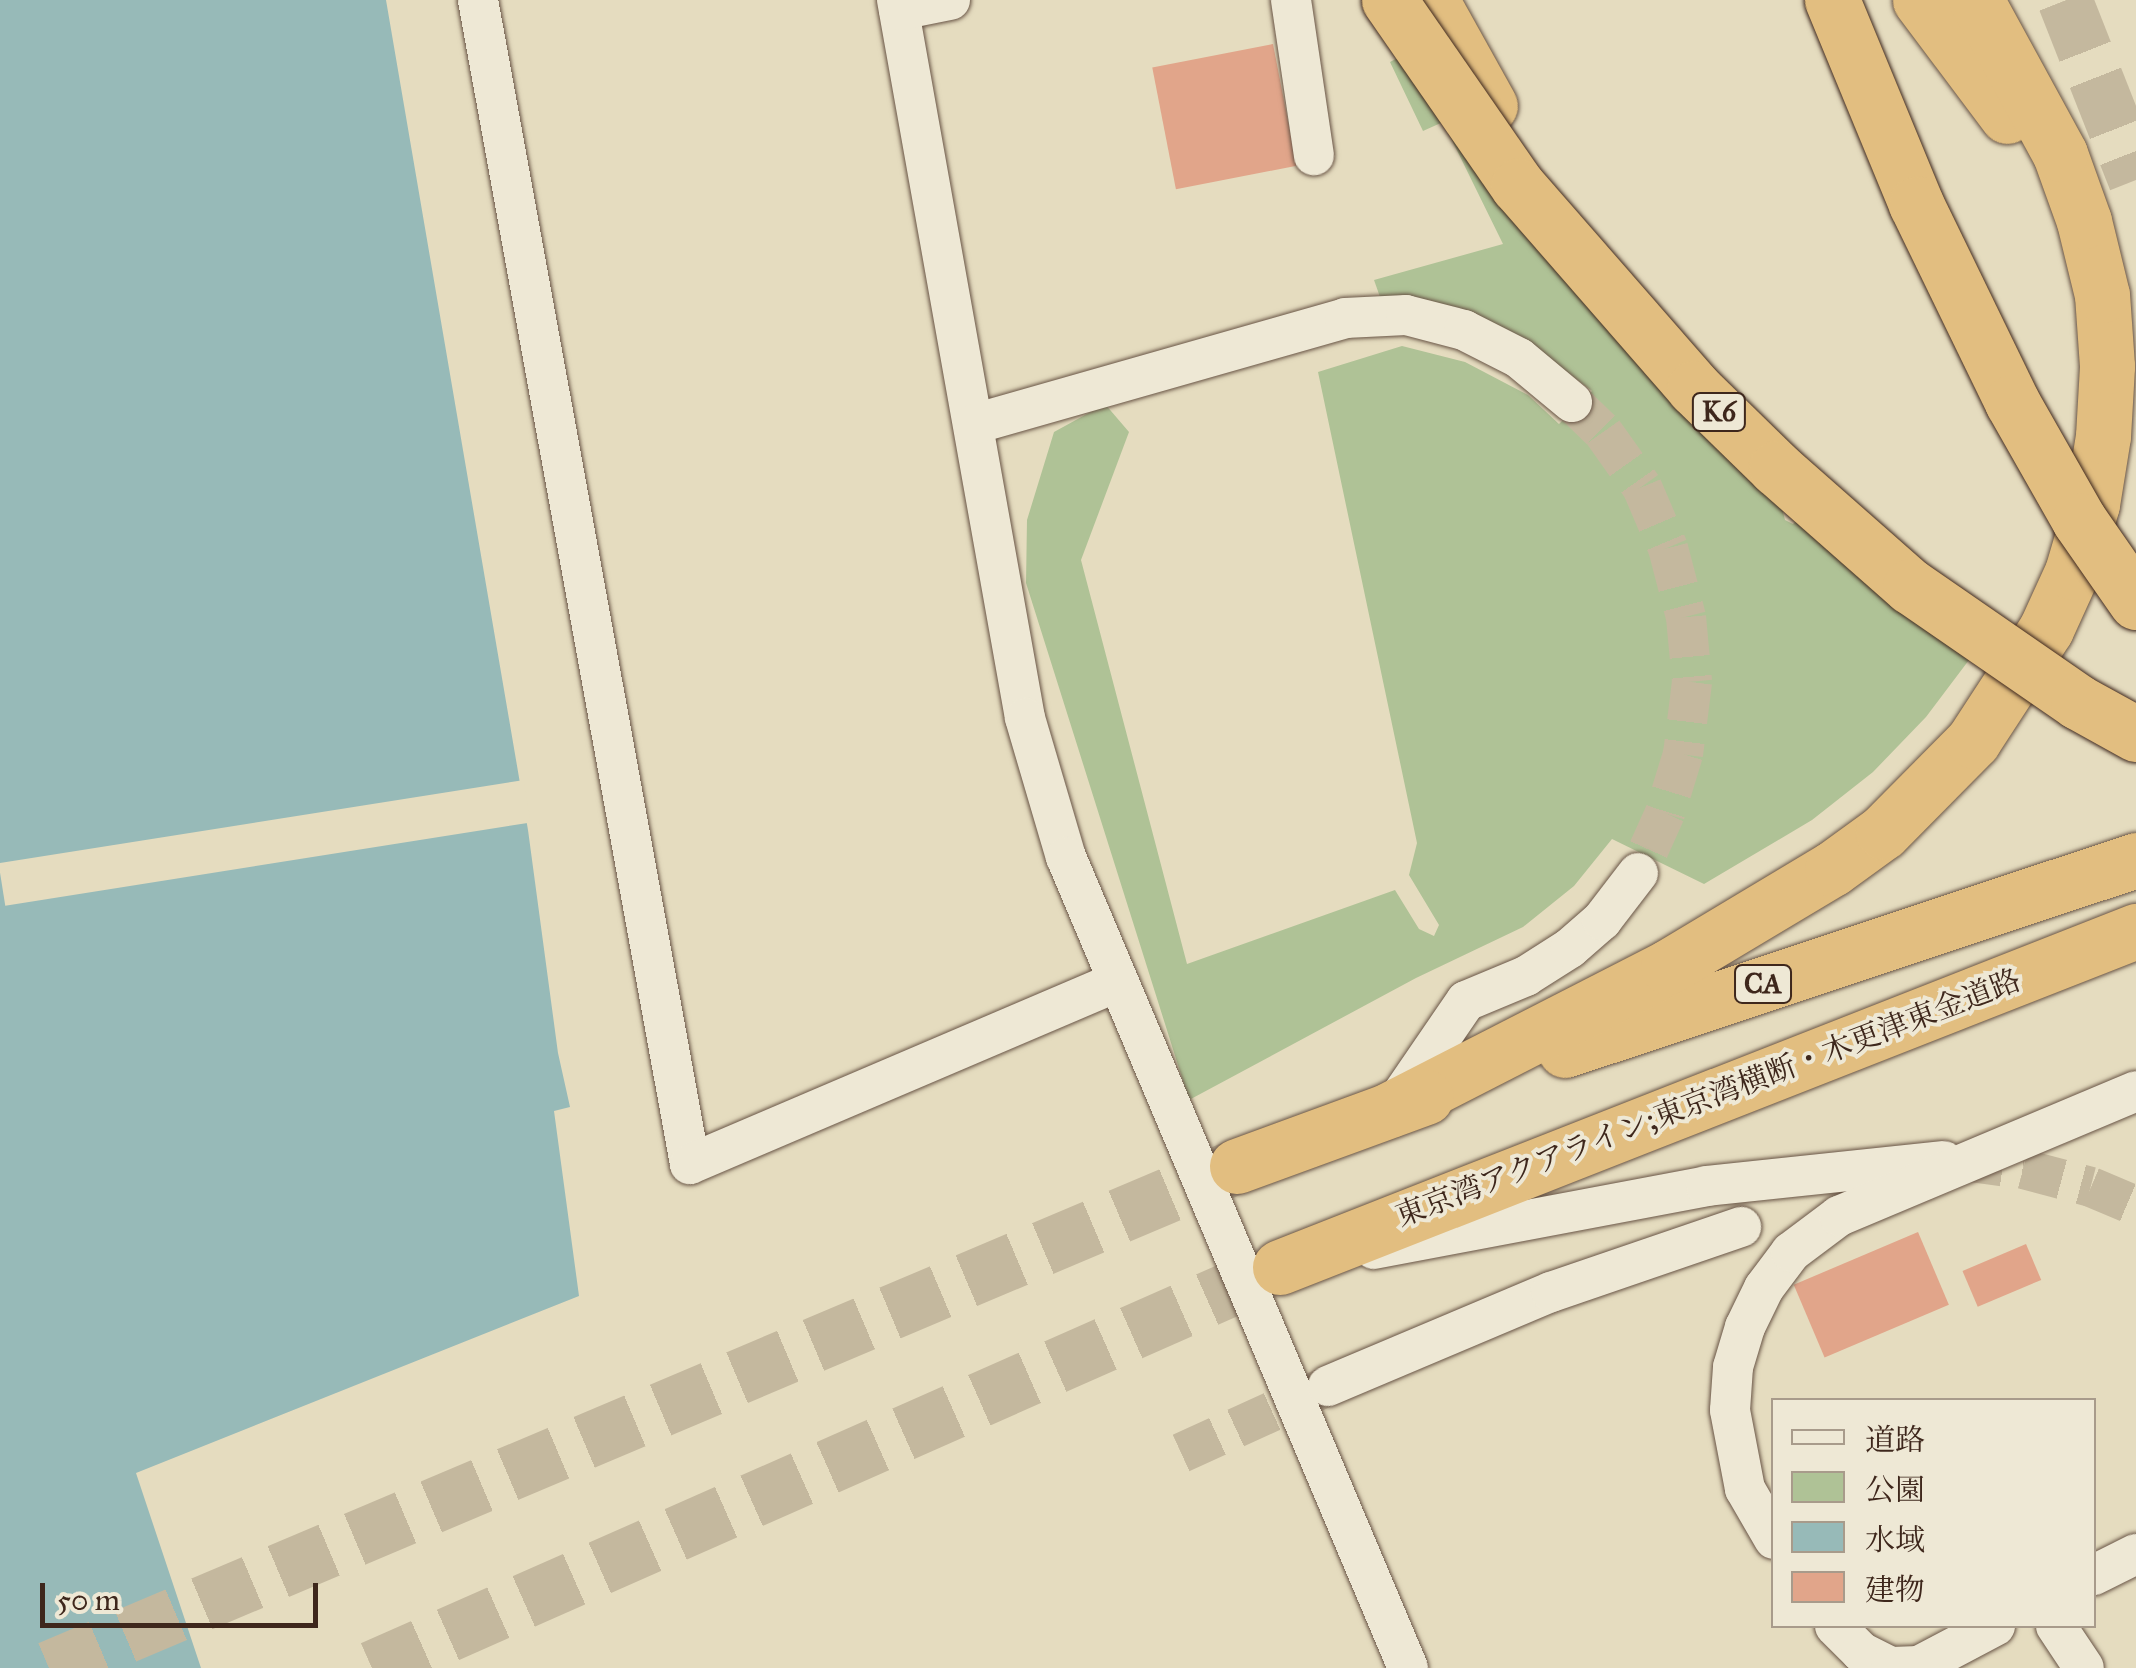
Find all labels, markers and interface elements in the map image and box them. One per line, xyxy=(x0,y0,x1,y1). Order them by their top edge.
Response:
road number: K6 xyxy=(1692,389,1746,435)
street label: 東京湾アクアライン;東京湾横断・木更津東金道路 xyxy=(1390,961,2026,1235)
road number: CA xyxy=(1733,961,1793,1007)
legend xyxy=(1771,1398,2096,1628)
text: 道路 xyxy=(1865,1422,1925,1458)
text: 公園 xyxy=(1865,1472,1925,1508)
text: 水域 xyxy=(1865,1522,1925,1558)
scale bar xyxy=(45,1563,322,1625)
text: 建物 xyxy=(1865,1572,1925,1608)
text: 50 m xyxy=(57,1582,120,1618)

